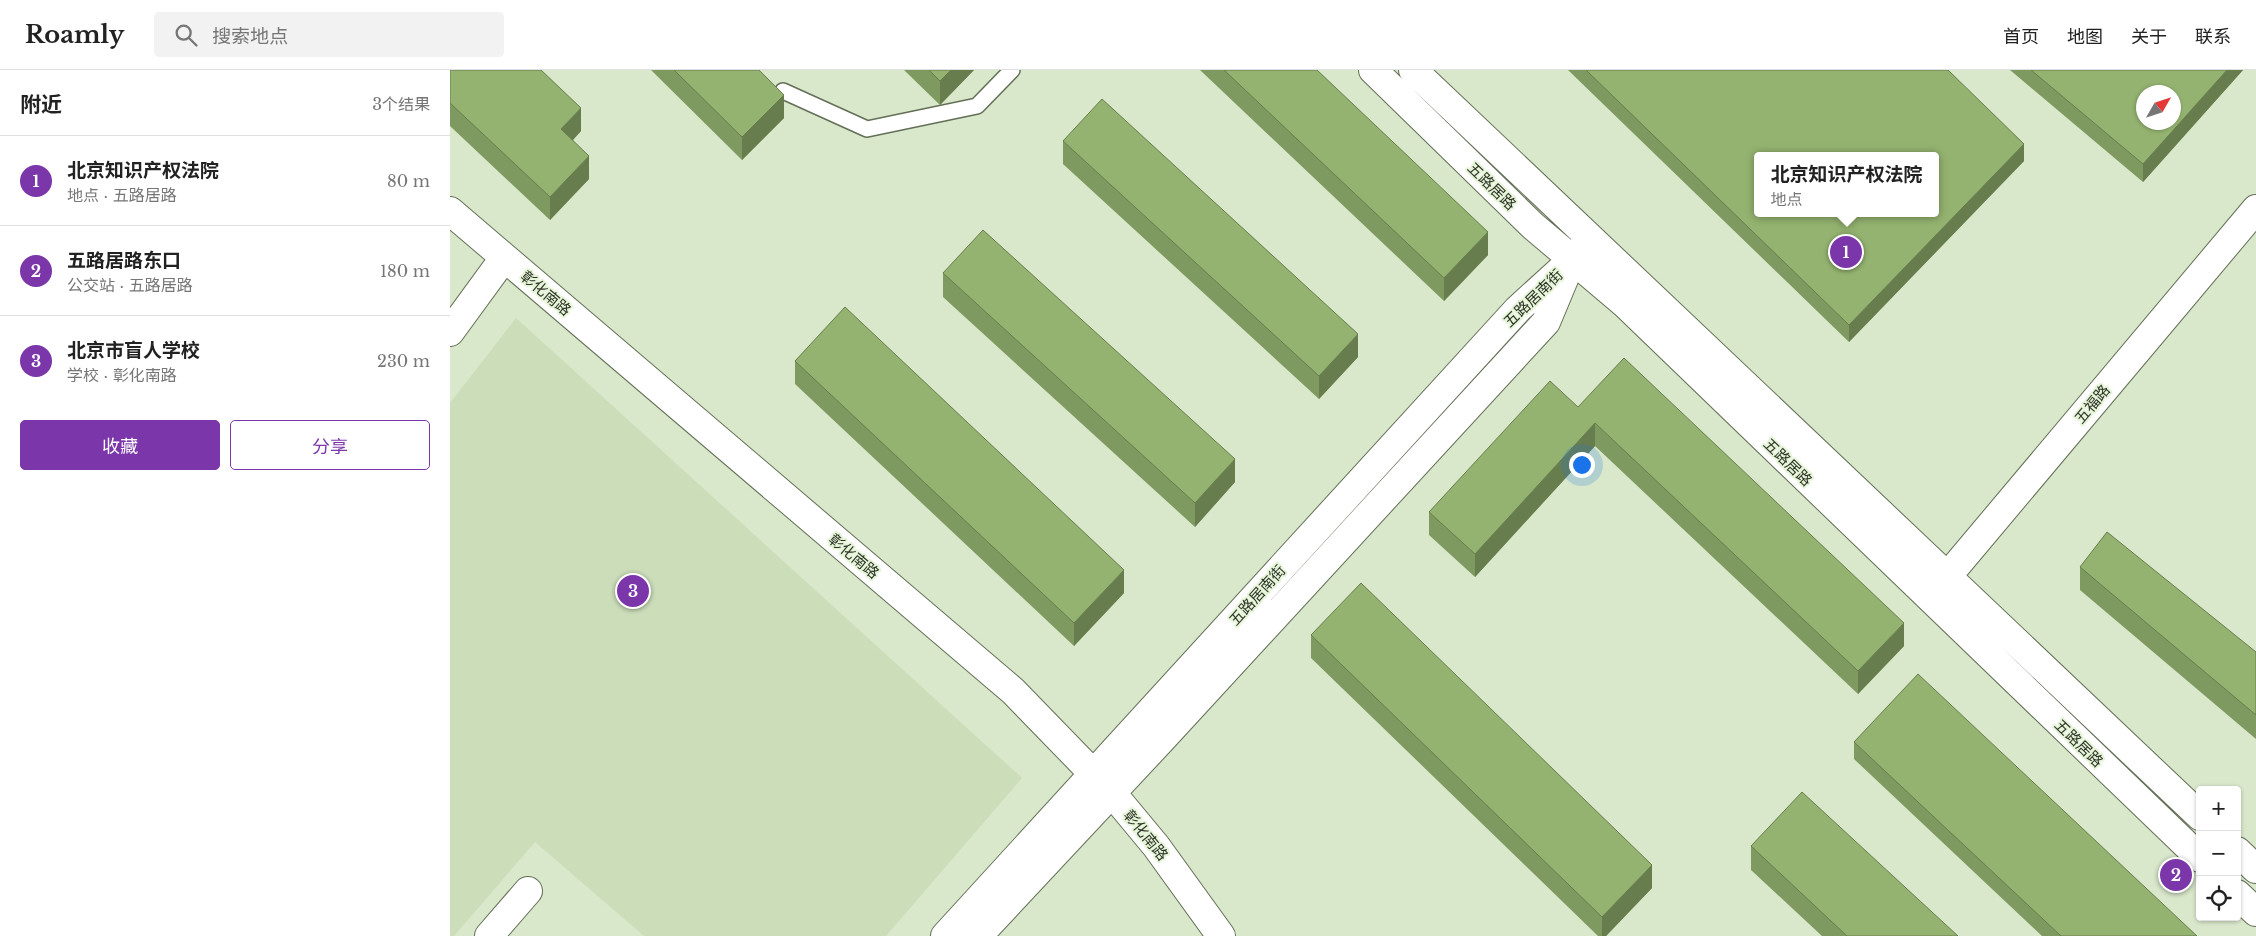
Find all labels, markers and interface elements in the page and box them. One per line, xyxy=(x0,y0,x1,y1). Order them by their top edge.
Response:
search box xyxy=(154,12,504,57)
text: Roamly xyxy=(25,20,124,49)
icon: search xyxy=(172,21,200,49)
text: 搜索地点 xyxy=(212,25,288,48)
text: 首页 xyxy=(2003,26,2039,48)
text: 地图 xyxy=(2067,26,2103,48)
text: 关于 xyxy=(2131,26,2167,48)
text: 联系 xyxy=(2195,26,2231,48)
north arrow xyxy=(2136,85,2181,130)
text: 附近 xyxy=(20,92,62,118)
text: 3个结果 xyxy=(372,94,430,114)
popup xyxy=(1754,152,1939,217)
street label: 五路居路 xyxy=(1464,158,1520,214)
text: 北京知识产权法院 xyxy=(67,159,219,182)
text: 北京知识产权法院 xyxy=(1770,163,1923,186)
text: 1 xyxy=(33,171,39,191)
text: 80 m xyxy=(387,171,430,191)
text: 地点 · 五路居路 xyxy=(67,185,177,205)
text: 地点 xyxy=(1770,189,1803,209)
pin: 1 xyxy=(1830,233,1862,271)
text: 五路居路东口 xyxy=(67,249,181,272)
text: 2 xyxy=(31,261,41,281)
text: 180 m xyxy=(380,261,430,281)
street label: 五路居南街 xyxy=(1499,265,1567,331)
street label: 彰化南路 xyxy=(517,266,575,320)
text: 公交站 · 五路居路 xyxy=(67,275,193,295)
text: 北京市盲人学校 xyxy=(67,339,200,362)
text: 3 xyxy=(31,351,41,371)
text: 230 m xyxy=(377,351,430,371)
text: 学校 · 彰化南路 xyxy=(67,365,177,385)
street label: 五福路 xyxy=(2070,381,2114,427)
button: 收藏 xyxy=(20,420,220,470)
button: 分享 xyxy=(230,420,430,470)
street label: 五路居路 xyxy=(1760,434,1816,490)
your location xyxy=(1569,452,1595,478)
street label: 彰化南路 xyxy=(825,529,883,583)
street label: 五路居南街 xyxy=(1225,561,1289,629)
pin: 3 xyxy=(617,572,649,610)
street label: 五路居路 xyxy=(2051,715,2107,771)
map controls xyxy=(2196,786,2241,921)
button: + xyxy=(2196,786,2241,831)
street label: 彰化南路 xyxy=(1120,806,1172,864)
button: − xyxy=(2196,831,2241,876)
pin: 2 xyxy=(2160,856,2192,894)
button: locate xyxy=(2196,876,2241,921)

